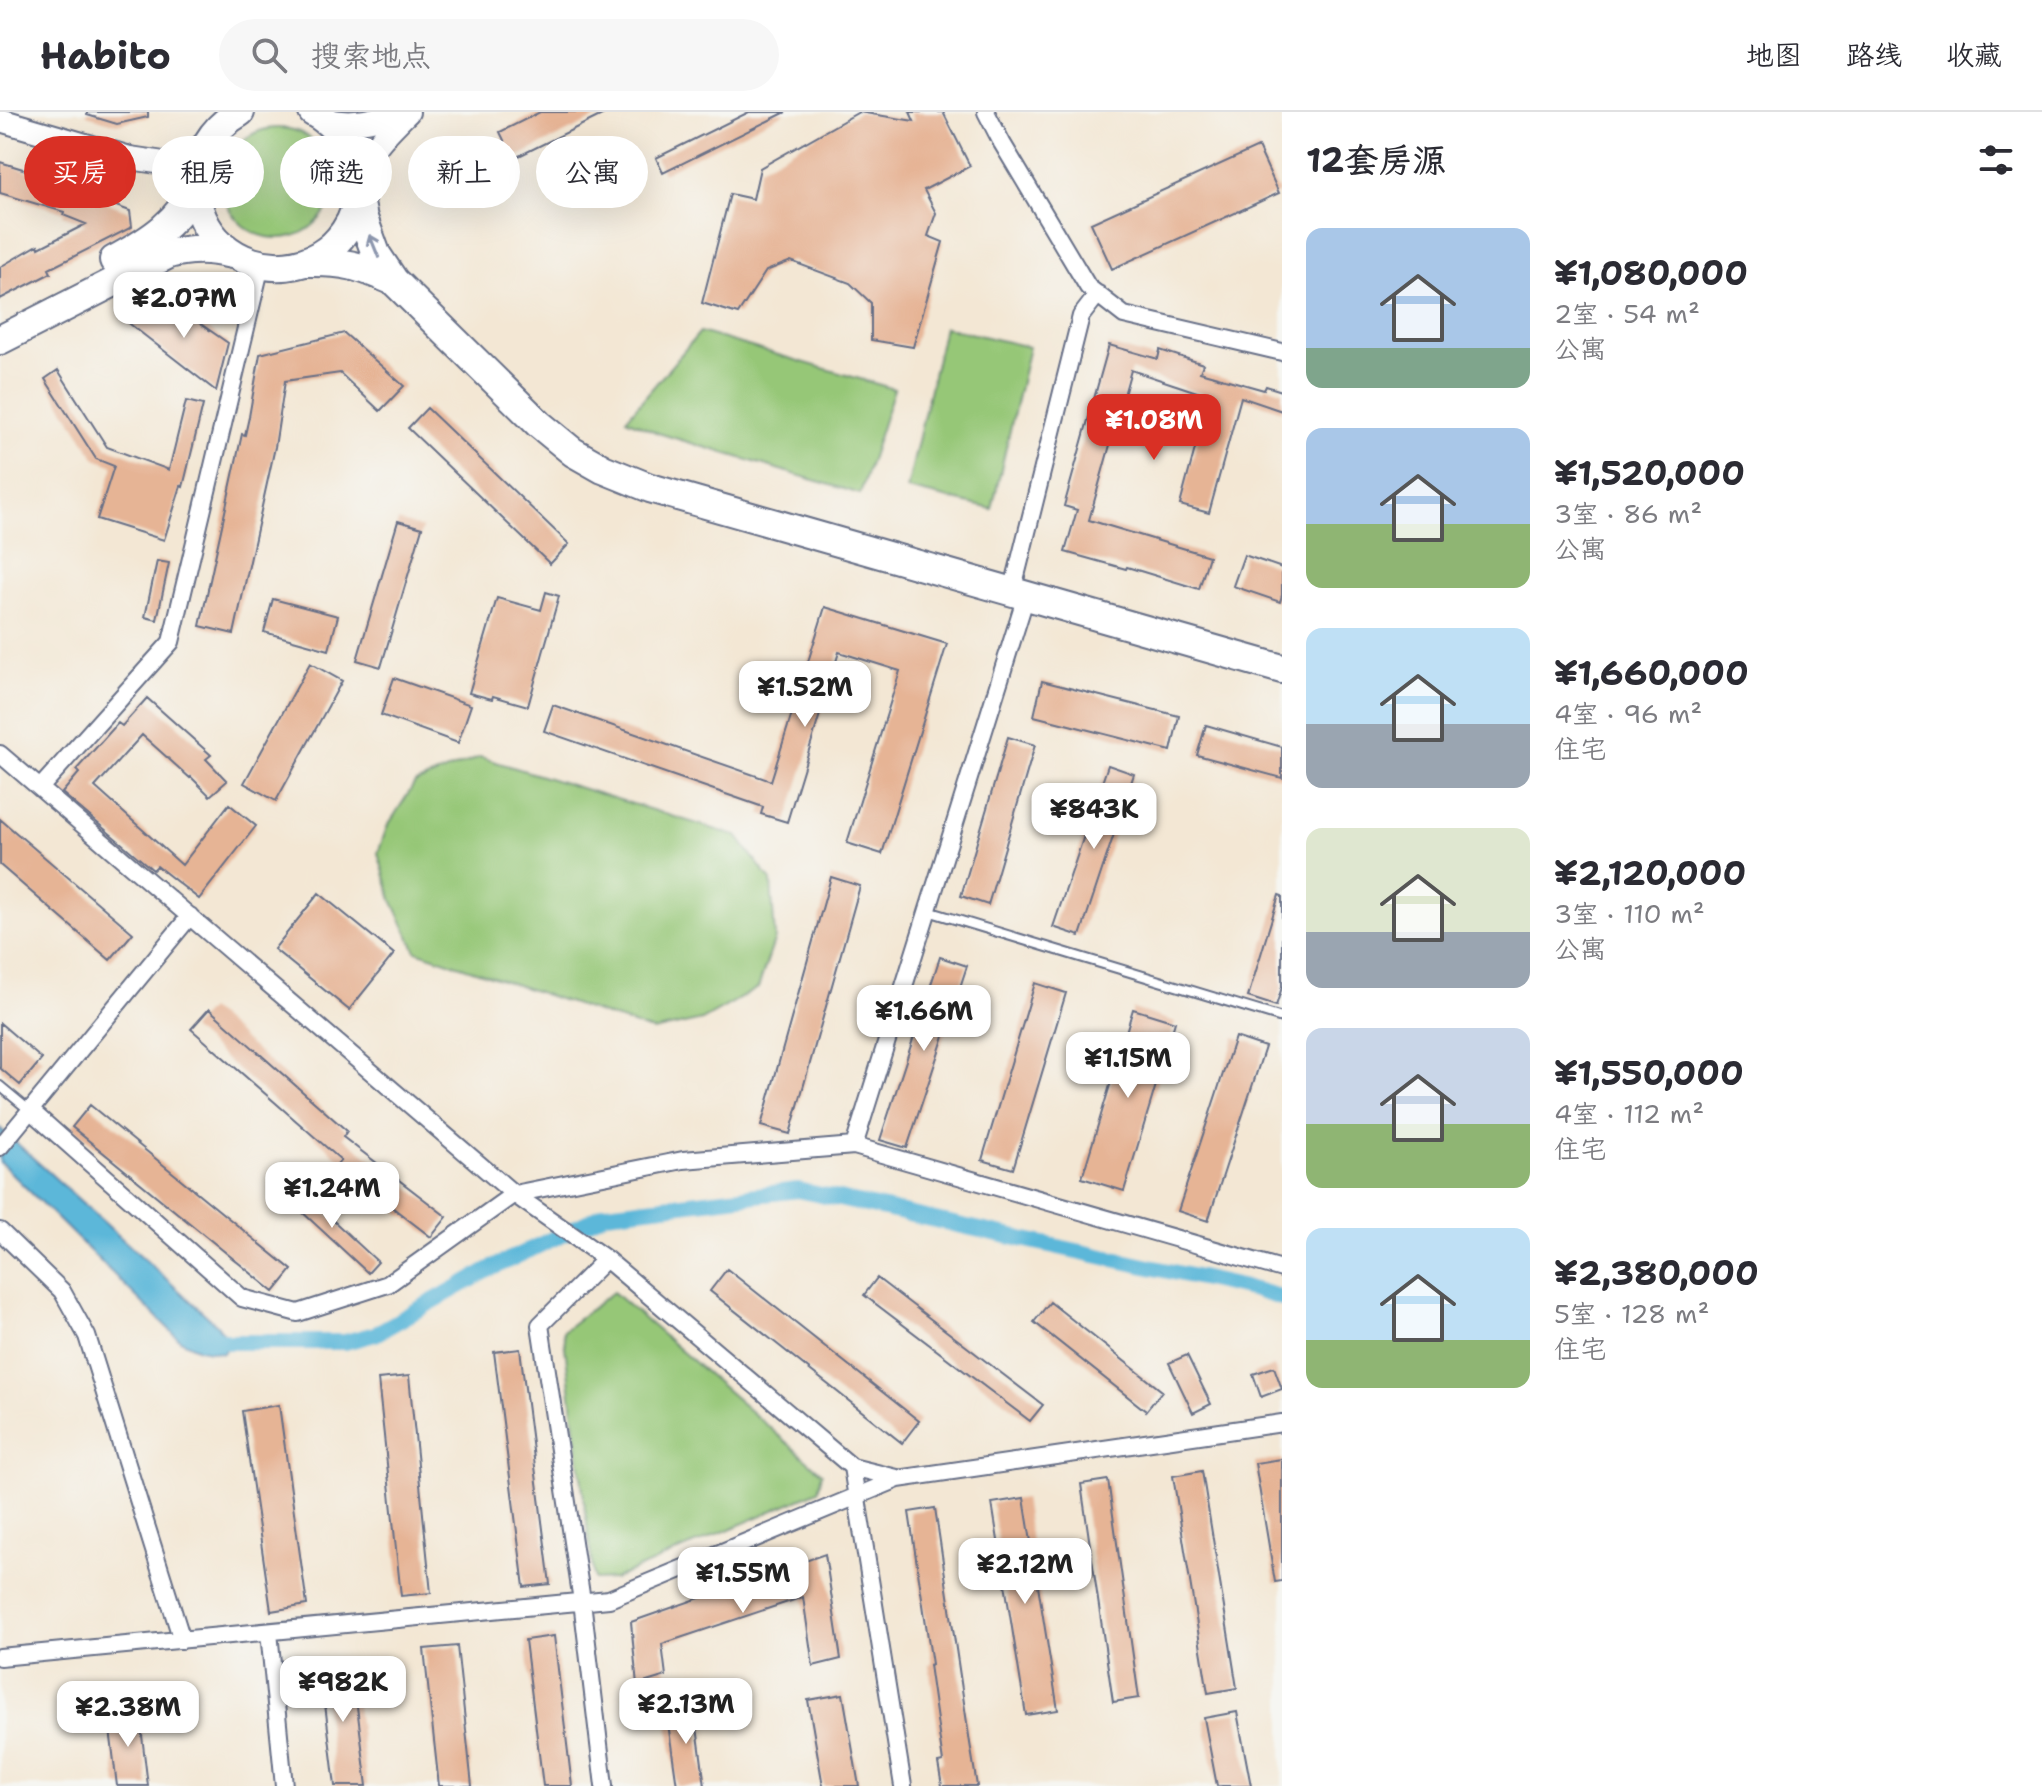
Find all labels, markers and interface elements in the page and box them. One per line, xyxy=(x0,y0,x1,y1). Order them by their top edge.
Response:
search box xyxy=(219,19,779,91)
text: Habito xyxy=(40,30,171,81)
icon: search xyxy=(247,33,291,77)
text: 搜索地点 xyxy=(311,35,431,76)
text: 地图 xyxy=(1746,36,1802,74)
text: 路线 xyxy=(1846,36,1902,74)
text: 收藏 xyxy=(1946,36,2002,74)
chip: 买房 xyxy=(24,136,136,208)
chip: 租房 xyxy=(152,136,264,208)
chip: 筛选 xyxy=(280,136,392,208)
chip: 新上 xyxy=(408,136,520,208)
chip: 公寓 xyxy=(536,136,648,208)
text: 12套房源 xyxy=(1306,137,1446,183)
icon: filters xyxy=(1974,138,2018,182)
one-way arrow xyxy=(365,234,380,259)
text: ¥1,080,000 xyxy=(1554,250,1748,296)
icon: home xyxy=(1370,260,1466,356)
pin: ¥2.07M xyxy=(119,272,249,340)
text: ¥2.07M xyxy=(131,280,237,315)
text: 2室 · 54 m² xyxy=(1554,296,1700,331)
text: 公寓 xyxy=(1554,331,1606,366)
pin: ¥1.08M xyxy=(1089,394,1219,462)
text: ¥1.08M xyxy=(1105,402,1203,437)
text: ¥1,520,000 xyxy=(1554,450,1745,496)
icon: home xyxy=(1370,460,1466,556)
text: 3室 · 86 m² xyxy=(1554,496,1702,531)
text: 公寓 xyxy=(1554,531,1606,566)
text: ¥1,660,000 xyxy=(1554,650,1749,696)
icon: home xyxy=(1370,660,1466,756)
pin: ¥1.52M xyxy=(740,661,870,729)
text: ¥1.52M xyxy=(757,669,853,704)
text: 4室 · 96 m² xyxy=(1554,696,1702,731)
text: 住宅 xyxy=(1554,731,1606,766)
pin: ¥843K xyxy=(1038,783,1150,851)
text: ¥843K xyxy=(1050,791,1138,826)
text: ¥2,120,000 xyxy=(1554,850,1746,896)
icon: home xyxy=(1370,860,1466,956)
text: 3室 · 110 m² xyxy=(1554,896,1705,931)
text: 公寓 xyxy=(1554,931,1606,966)
pin: ¥1.66M xyxy=(859,985,989,1053)
text: ¥1.66M xyxy=(875,993,973,1028)
pin: ¥1.15M xyxy=(1063,1032,1193,1100)
text: ¥1.15M xyxy=(1084,1040,1172,1075)
text: ¥1,550,000 xyxy=(1554,1050,1744,1096)
icon: home xyxy=(1370,1060,1466,1156)
text: 4室 · 112 m² xyxy=(1554,1096,1704,1131)
text: 住宅 xyxy=(1554,1131,1606,1166)
pin: ¥1.24M xyxy=(267,1162,397,1230)
text: ¥1.24M xyxy=(283,1170,381,1205)
text: ¥2,380,000 xyxy=(1554,1250,1759,1296)
icon: home xyxy=(1370,1260,1466,1356)
text: 5室 · 128 m² xyxy=(1554,1296,1709,1331)
text: 住宅 xyxy=(1554,1331,1606,1366)
pin: ¥2.12M xyxy=(960,1538,1090,1606)
text: ¥2.12M xyxy=(976,1546,1074,1581)
pin: ¥1.55M xyxy=(678,1547,808,1615)
text: ¥1.55M xyxy=(696,1555,790,1590)
pin: ¥982K xyxy=(287,1656,399,1724)
text: ¥982K xyxy=(298,1664,388,1699)
pin: ¥2.13M xyxy=(621,1678,751,1746)
pin: ¥2.38M xyxy=(63,1681,193,1749)
text: ¥2.13M xyxy=(637,1686,735,1721)
text: ¥2.38M xyxy=(75,1689,181,1724)

